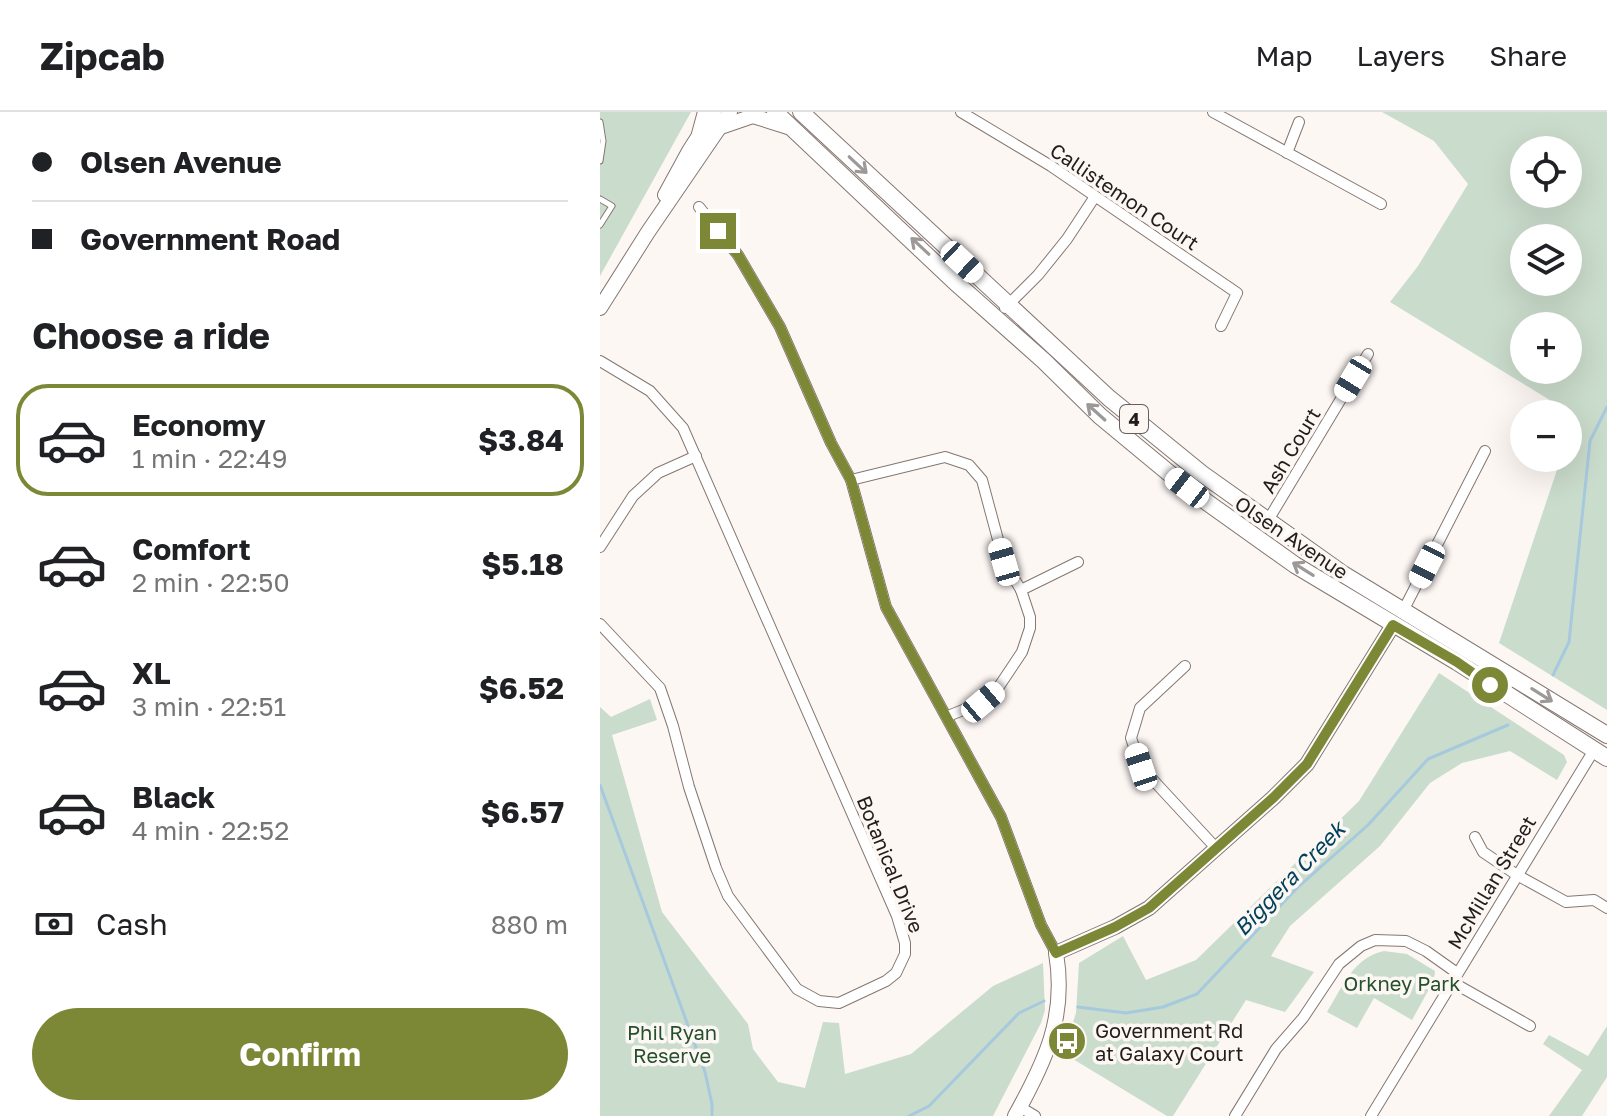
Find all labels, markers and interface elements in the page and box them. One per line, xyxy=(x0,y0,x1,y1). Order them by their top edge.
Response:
text: Zipcab xyxy=(40,33,165,78)
text: Map xyxy=(1255,39,1313,72)
text: Layers xyxy=(1357,39,1445,72)
text: Share xyxy=(1489,39,1567,72)
map controls xyxy=(1510,136,1582,472)
button: locate xyxy=(1510,136,1582,208)
street label: Callistemon Court xyxy=(1046,137,1204,255)
text: Olsen Avenue xyxy=(80,144,282,180)
one-way arrow xyxy=(848,155,868,174)
route end xyxy=(700,213,736,249)
text: Government Road xyxy=(80,221,340,257)
button: layers xyxy=(1510,224,1582,296)
one-way arrow xyxy=(910,237,930,256)
car xyxy=(936,237,988,287)
button: + xyxy=(1510,312,1582,384)
text: Choose a ride xyxy=(32,314,270,357)
car xyxy=(1330,352,1376,406)
button: − xyxy=(1510,400,1582,472)
one-way arrow xyxy=(1086,403,1106,422)
street label: Ash Court xyxy=(1255,403,1325,497)
icon: car xyxy=(36,404,108,476)
road number: 4 xyxy=(1120,405,1148,433)
text: Economy xyxy=(132,407,266,443)
text: $3.84 xyxy=(478,422,564,458)
text: 1 min · 22:49 xyxy=(132,443,287,474)
car xyxy=(1161,464,1213,512)
street label: Olsen Avenue xyxy=(1231,490,1353,584)
icon: car xyxy=(36,528,108,600)
text: Comfort xyxy=(132,531,251,567)
car xyxy=(986,536,1022,588)
car xyxy=(1405,538,1449,592)
text: $5.18 xyxy=(481,546,564,582)
one-way arrow xyxy=(1292,561,1315,577)
text: 2 min · 22:50 xyxy=(132,567,290,598)
icon: car xyxy=(36,652,108,724)
text: XL xyxy=(132,655,171,691)
route start xyxy=(1472,667,1508,703)
text: $6.52 xyxy=(479,670,564,706)
car xyxy=(957,677,1009,727)
one-way arrow xyxy=(1530,687,1553,703)
text: 3 min · 22:51 xyxy=(132,691,286,722)
car xyxy=(1122,740,1160,794)
icon: car xyxy=(36,776,108,848)
text: Black xyxy=(132,779,215,815)
street label: Botanical Drive xyxy=(853,792,929,936)
text: $6.57 xyxy=(481,794,564,830)
street label: McMillan Street xyxy=(1442,811,1540,953)
water label: Biggera Creek xyxy=(1228,814,1352,941)
text: 4 min · 22:52 xyxy=(132,815,289,846)
icon: cash xyxy=(32,902,76,946)
text: Cash xyxy=(96,906,168,942)
text: 880 m xyxy=(491,909,568,940)
park label: Orkney Park xyxy=(1344,971,1460,995)
button: Confirm xyxy=(32,1008,568,1100)
place label: Government Rd at Galaxy Court xyxy=(1095,1018,1244,1065)
park label: Phil Ryan Reserve xyxy=(627,1020,717,1067)
bus stop icon: Government Rd at Galaxy Court xyxy=(1046,1020,1088,1062)

